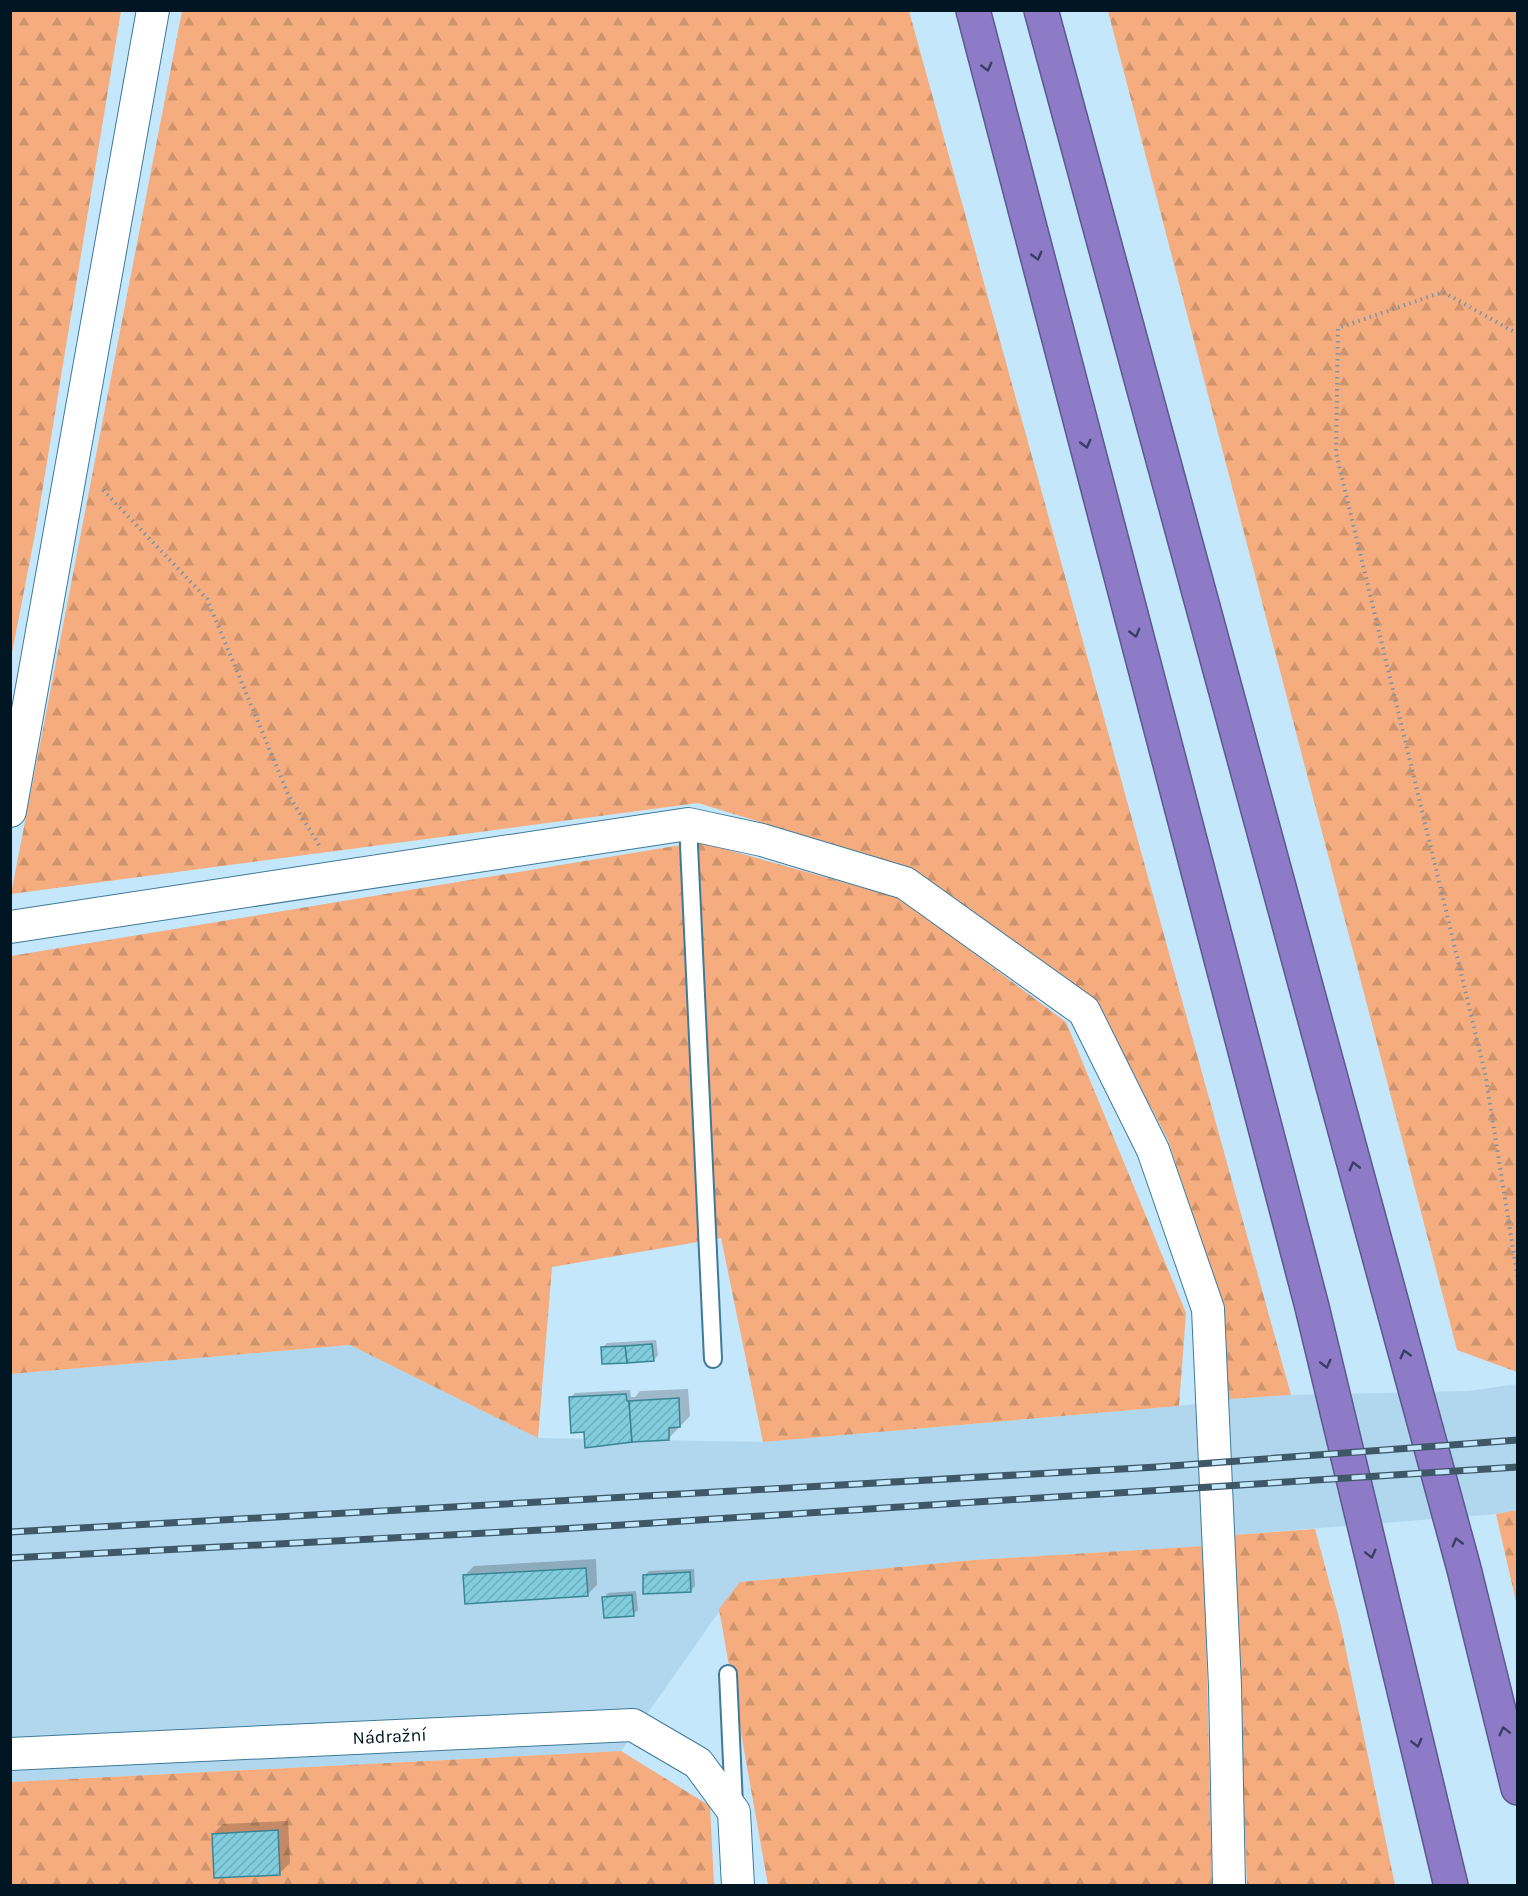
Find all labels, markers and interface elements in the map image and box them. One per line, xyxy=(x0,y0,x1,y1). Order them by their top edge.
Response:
one-way arrow xyxy=(980,62,993,72)
one-way arrow xyxy=(1029,251,1042,261)
one-way arrow xyxy=(1079,439,1091,449)
one-way arrow xyxy=(1128,628,1141,638)
one-way arrow xyxy=(1349,1161,1362,1171)
one-way arrow xyxy=(1400,1349,1413,1359)
one-way arrow xyxy=(1318,1359,1331,1369)
one-way arrow xyxy=(1451,1537,1464,1547)
one-way arrow xyxy=(1364,1548,1377,1558)
street label: Nádražní xyxy=(352,1724,428,1749)
one-way arrow xyxy=(1498,1726,1511,1736)
one-way arrow xyxy=(1410,1738,1423,1748)

